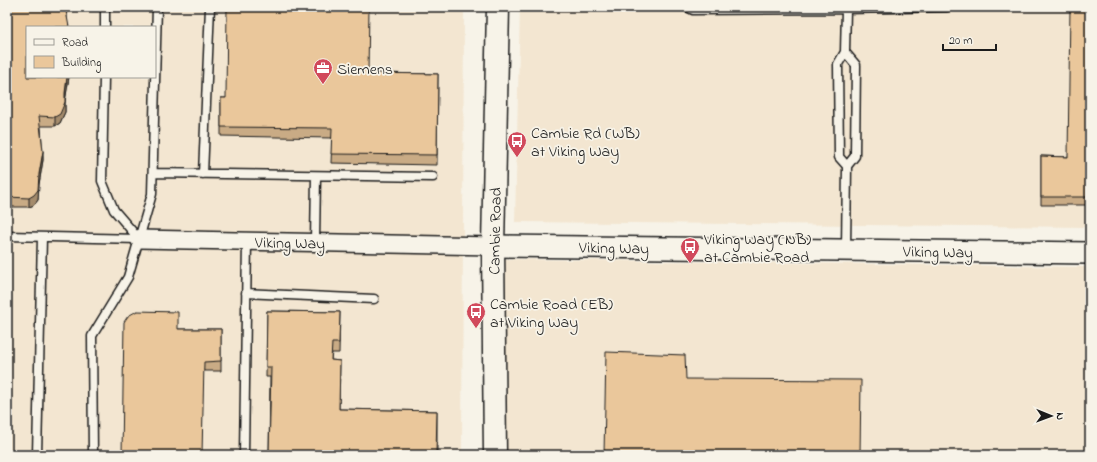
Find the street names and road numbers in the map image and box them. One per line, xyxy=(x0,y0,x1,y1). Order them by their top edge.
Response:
street label: Cambie Road xyxy=(483,187,509,275)
street label: Viking Way xyxy=(254,231,325,257)
street label: Viking Way xyxy=(578,236,649,262)
street label: Viking Way xyxy=(902,240,973,266)

